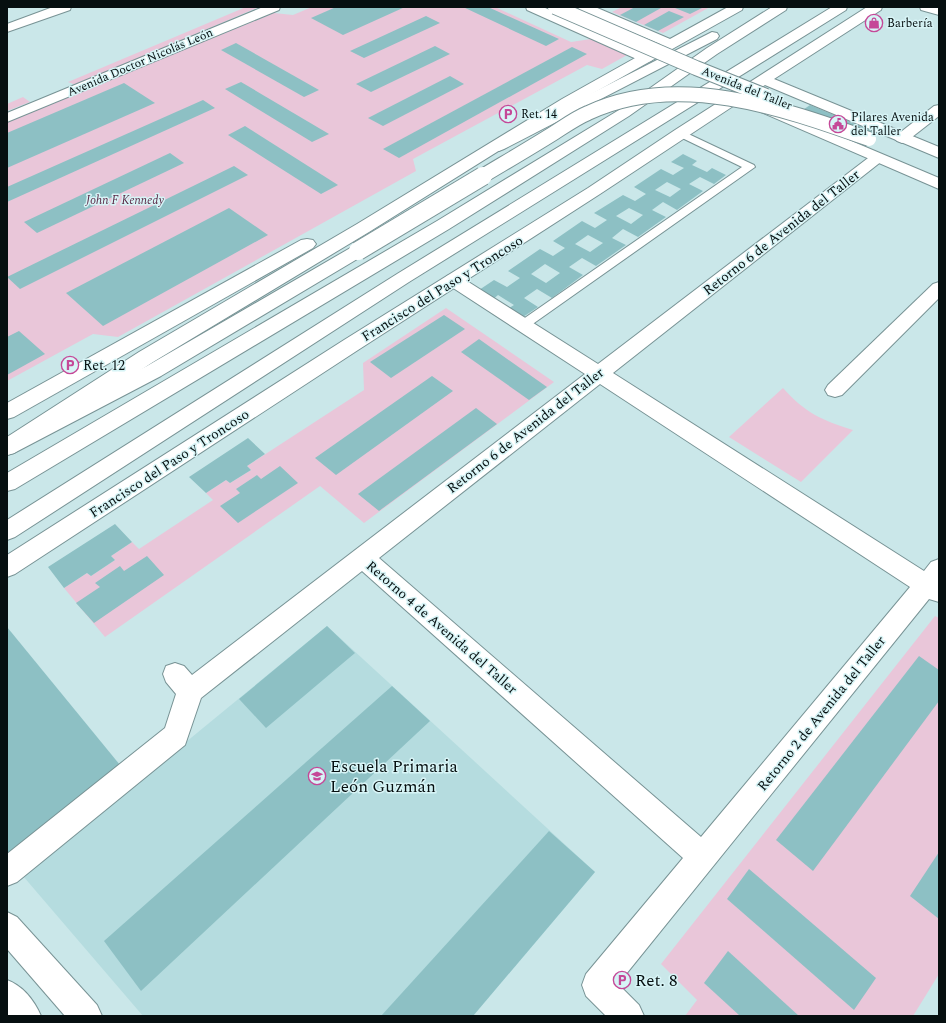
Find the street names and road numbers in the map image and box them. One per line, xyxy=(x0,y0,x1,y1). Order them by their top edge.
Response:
street label: Avenida Doctor Nicolás León xyxy=(64,23,216,102)
street label: Avenida del Taller xyxy=(699,62,795,115)
street label: Retorno 6 de Avenida del Taller xyxy=(698,164,865,301)
street label: Francisco del Paso y Troncoso xyxy=(357,230,527,347)
street label: Retorno 6 de Avenida del Taller xyxy=(442,362,609,499)
street label: Francisco del Paso y Troncoso xyxy=(85,404,253,523)
street label: Retorno 4 de Avenida del Taller xyxy=(361,556,522,699)
street label: Retorno 2 de Avenida del Taller xyxy=(752,631,891,795)

